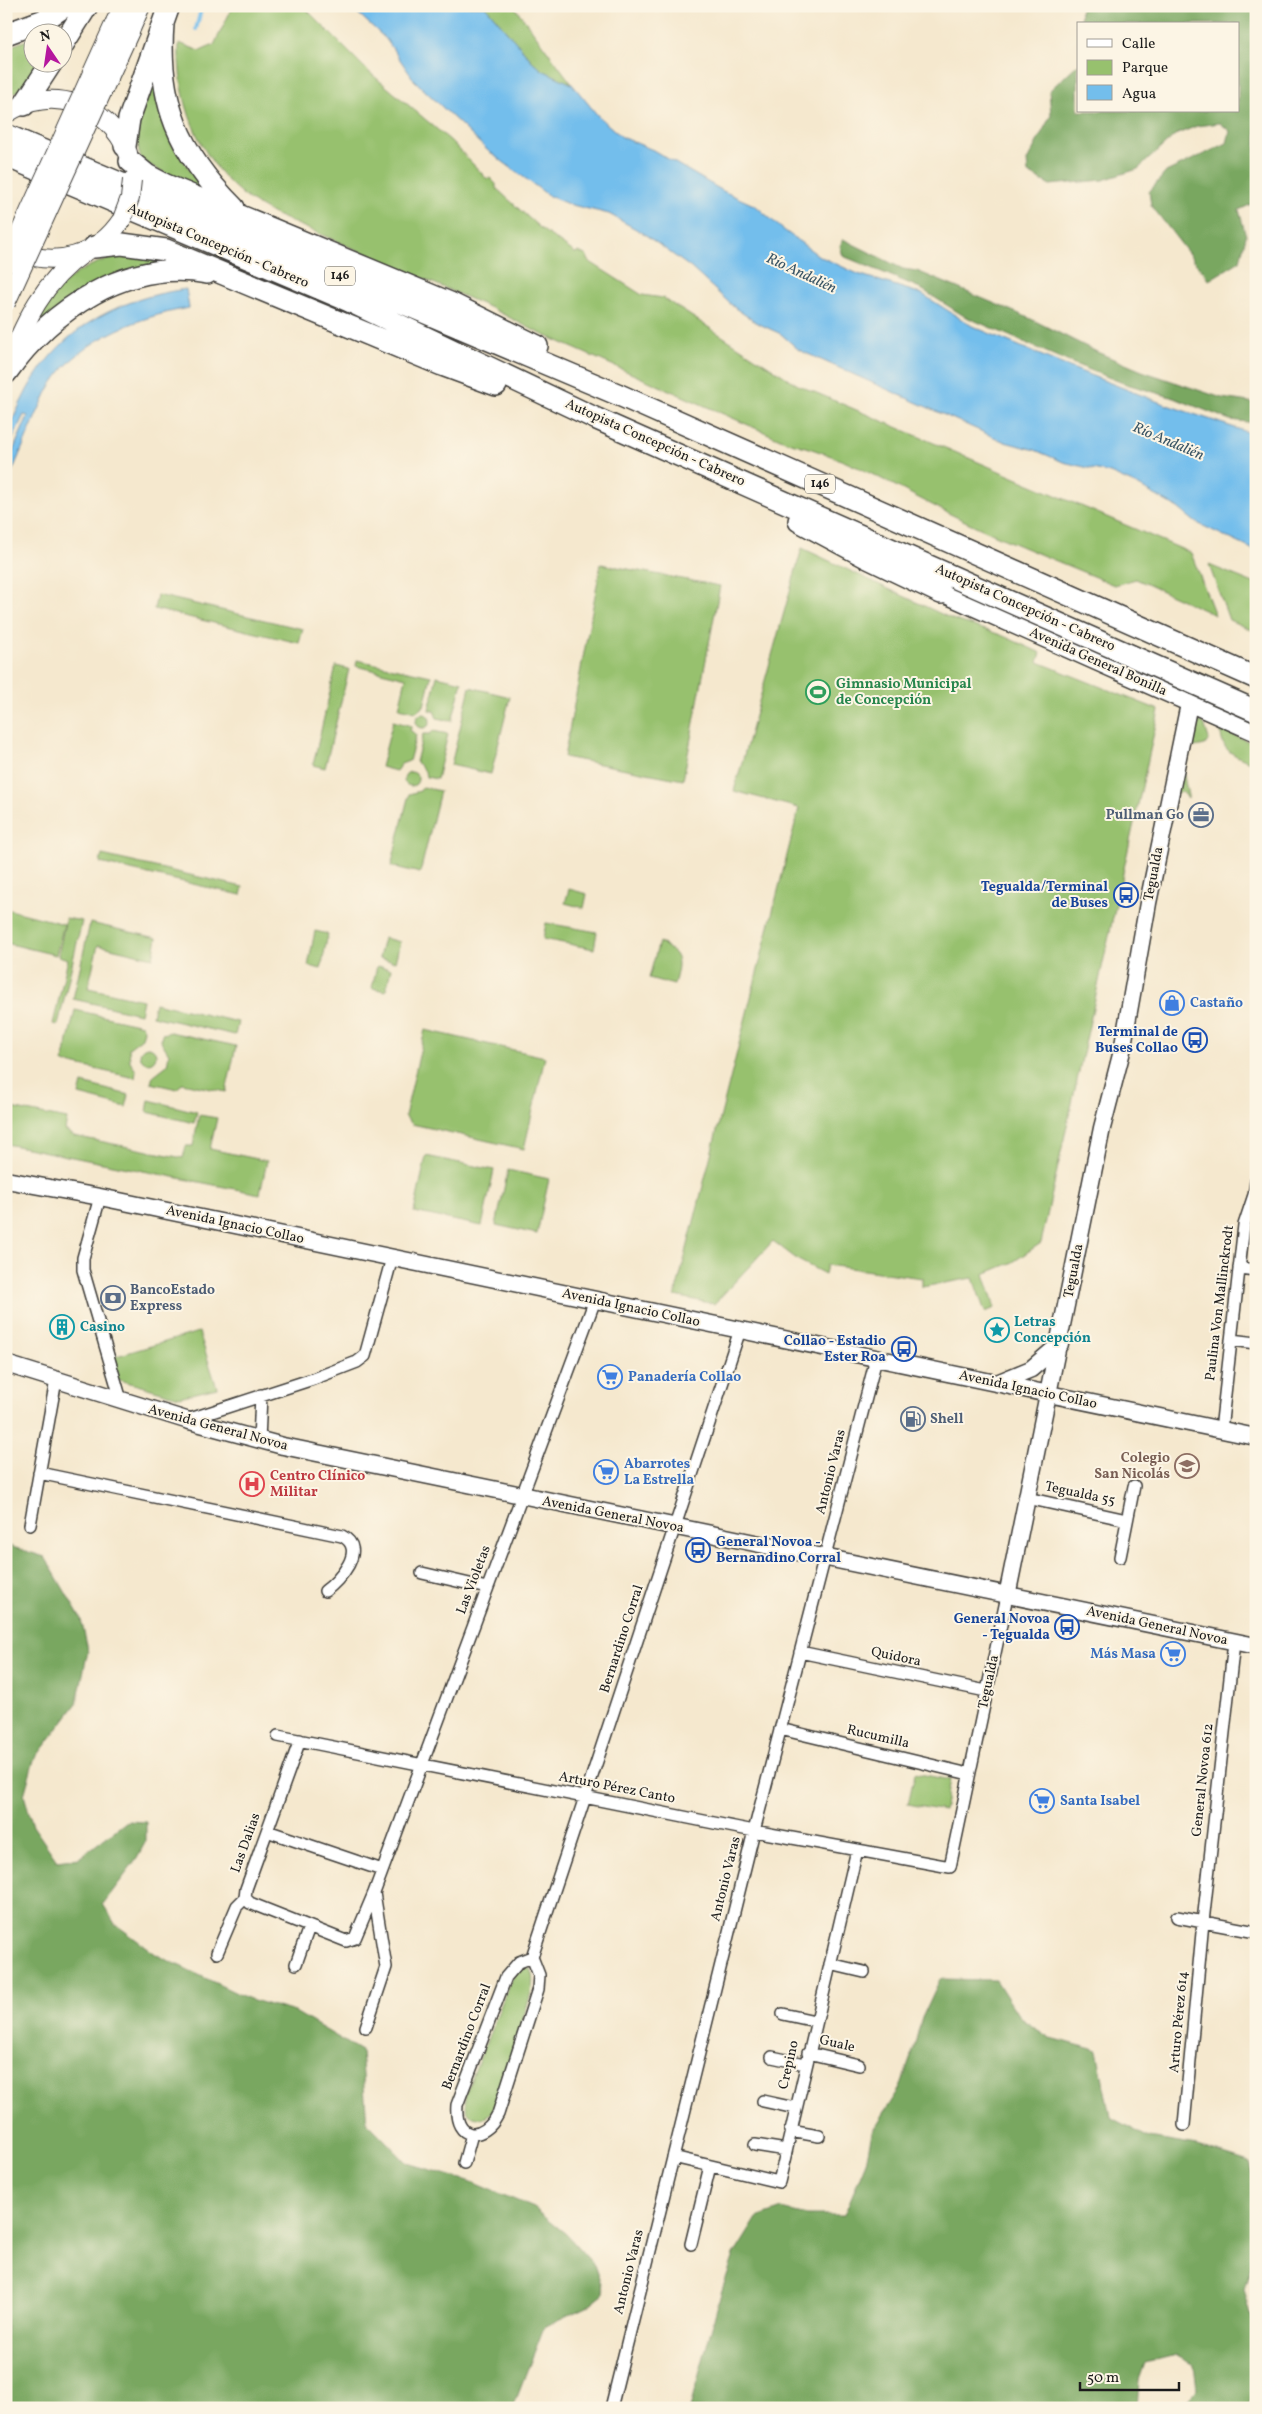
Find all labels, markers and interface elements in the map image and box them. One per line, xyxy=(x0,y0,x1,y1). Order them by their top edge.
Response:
north arrow xyxy=(22,22,72,72)
legend xyxy=(1077,22,1240,112)
text: N xyxy=(38,26,53,47)
text: Calle xyxy=(1122,34,1155,55)
text: Parque xyxy=(1122,58,1168,79)
text: Agua xyxy=(1122,84,1156,105)
street label: Autopista Concepción - Cabrero xyxy=(124,199,312,293)
water label: Río Andalién xyxy=(762,249,840,300)
road number: 146 xyxy=(325,266,355,286)
street label: Autopista Concepción - Cabrero xyxy=(562,395,748,491)
water label: Río Andalién xyxy=(1129,418,1207,466)
road number: 146 xyxy=(805,474,835,494)
street label: Autopista Concepción - Cabrero xyxy=(932,560,1118,656)
street label: Avenida General Bonilla xyxy=(1026,623,1170,701)
place label: Gimnasio Municipal de Concepción xyxy=(836,675,972,710)
sports icon: Gimnasio Municipal de Concepción xyxy=(805,679,831,705)
office icon: Pullman Go xyxy=(1188,802,1214,828)
place label: Pullman Go xyxy=(1106,806,1184,825)
street label: Tegualda xyxy=(1139,845,1169,903)
place label: Tegualda/Terminal de Buses xyxy=(981,878,1108,913)
bus stop icon: Tegualda/Terminal de Buses xyxy=(1113,882,1139,908)
shop icon: Castaño xyxy=(1159,990,1185,1016)
place label: Castaño xyxy=(1190,994,1243,1013)
place label: Terminal de Buses Collao xyxy=(1095,1023,1178,1058)
bus stop icon: Terminal de Buses Collao xyxy=(1182,1027,1208,1053)
street label: Avenida Ignacio Collao xyxy=(164,1201,306,1249)
street label: Paulina Von Mallinckrodt xyxy=(1201,1224,1239,1382)
street label: Tegualda xyxy=(1059,1242,1089,1300)
place label: BancoEstado Express xyxy=(130,1281,215,1316)
street label: Avenida Ignacio Collao xyxy=(560,1284,702,1332)
bank icon: BancoEstado Express xyxy=(100,1285,126,1311)
place label: Letras Concepción xyxy=(1014,1313,1091,1348)
building icon: Casino xyxy=(49,1314,75,1340)
place icon: Letras Concepción xyxy=(984,1317,1010,1343)
place label: Casino xyxy=(80,1318,125,1337)
place label: Collao - Estadio Ester Roa xyxy=(784,1332,886,1367)
bus stop icon: Collao - Estadio Ester Roa xyxy=(891,1336,917,1362)
supermarket icon: Panadería Collao xyxy=(597,1364,623,1390)
street label: Avenida Ignacio Collao xyxy=(957,1366,1099,1414)
place label: Panadería Collao xyxy=(628,1368,741,1387)
street label: Avenida General Novoa xyxy=(146,1400,290,1456)
fuel station icon: Shell xyxy=(900,1406,926,1432)
place label: Shell xyxy=(930,1410,964,1429)
street label: Antonio Varas xyxy=(811,1427,851,1516)
place label: Colegio San Nicolás xyxy=(1094,1449,1170,1484)
school or university icon: Colegio San Nicolás xyxy=(1174,1453,1200,1479)
place label: Abarrotes La Estrella xyxy=(624,1455,695,1490)
supermarket icon: Abarrotes La Estrella xyxy=(593,1459,619,1485)
place label: Centro Clínico Militar xyxy=(270,1467,365,1502)
hospital icon: Centro Clínico Militar xyxy=(239,1471,265,1497)
street label: Tegualda 55 xyxy=(1043,1477,1117,1511)
street label: Avenida General Novoa xyxy=(540,1492,686,1538)
place label: General Novoa - Bernandino Corral xyxy=(716,1533,841,1568)
bus stop icon: General Novoa - Bernandino Corral xyxy=(685,1537,711,1563)
street label: Las Violetas xyxy=(452,1543,496,1617)
street label: Bernardino Corral xyxy=(596,1583,648,1695)
street label: Avenida General Novoa xyxy=(1084,1602,1230,1650)
place label: General Novoa - Tegualda xyxy=(954,1610,1050,1645)
bus stop icon: General Novoa - Tegualda xyxy=(1054,1614,1080,1640)
supermarket icon: Más Masa xyxy=(1160,1641,1186,1667)
street label: Quidora xyxy=(869,1642,923,1672)
place label: Más Masa xyxy=(1090,1645,1156,1664)
street label: Tegualda xyxy=(974,1653,1004,1711)
street label: Rucumilla xyxy=(845,1721,911,1753)
street label: General Novoa 612 xyxy=(1188,1722,1218,1838)
street label: Arturo Pérez Canto xyxy=(557,1767,677,1809)
supermarket icon: Santa Isabel xyxy=(1029,1788,1055,1814)
place label: Santa Isabel xyxy=(1060,1792,1140,1811)
street label: Las Dalias xyxy=(226,1811,266,1875)
street label: Antonio Varas xyxy=(706,1834,746,1923)
street label: Arturo Pérez 614 xyxy=(1165,1970,1193,2074)
street label: Bernardino Corral xyxy=(438,1981,496,2093)
street label: Guale xyxy=(817,2031,857,2057)
street label: Crepino xyxy=(774,2039,804,2091)
street label: Antonio Varas xyxy=(609,2227,649,2316)
scale bar xyxy=(1080,2359,1178,2391)
text: 50 m xyxy=(1087,2368,1119,2389)

